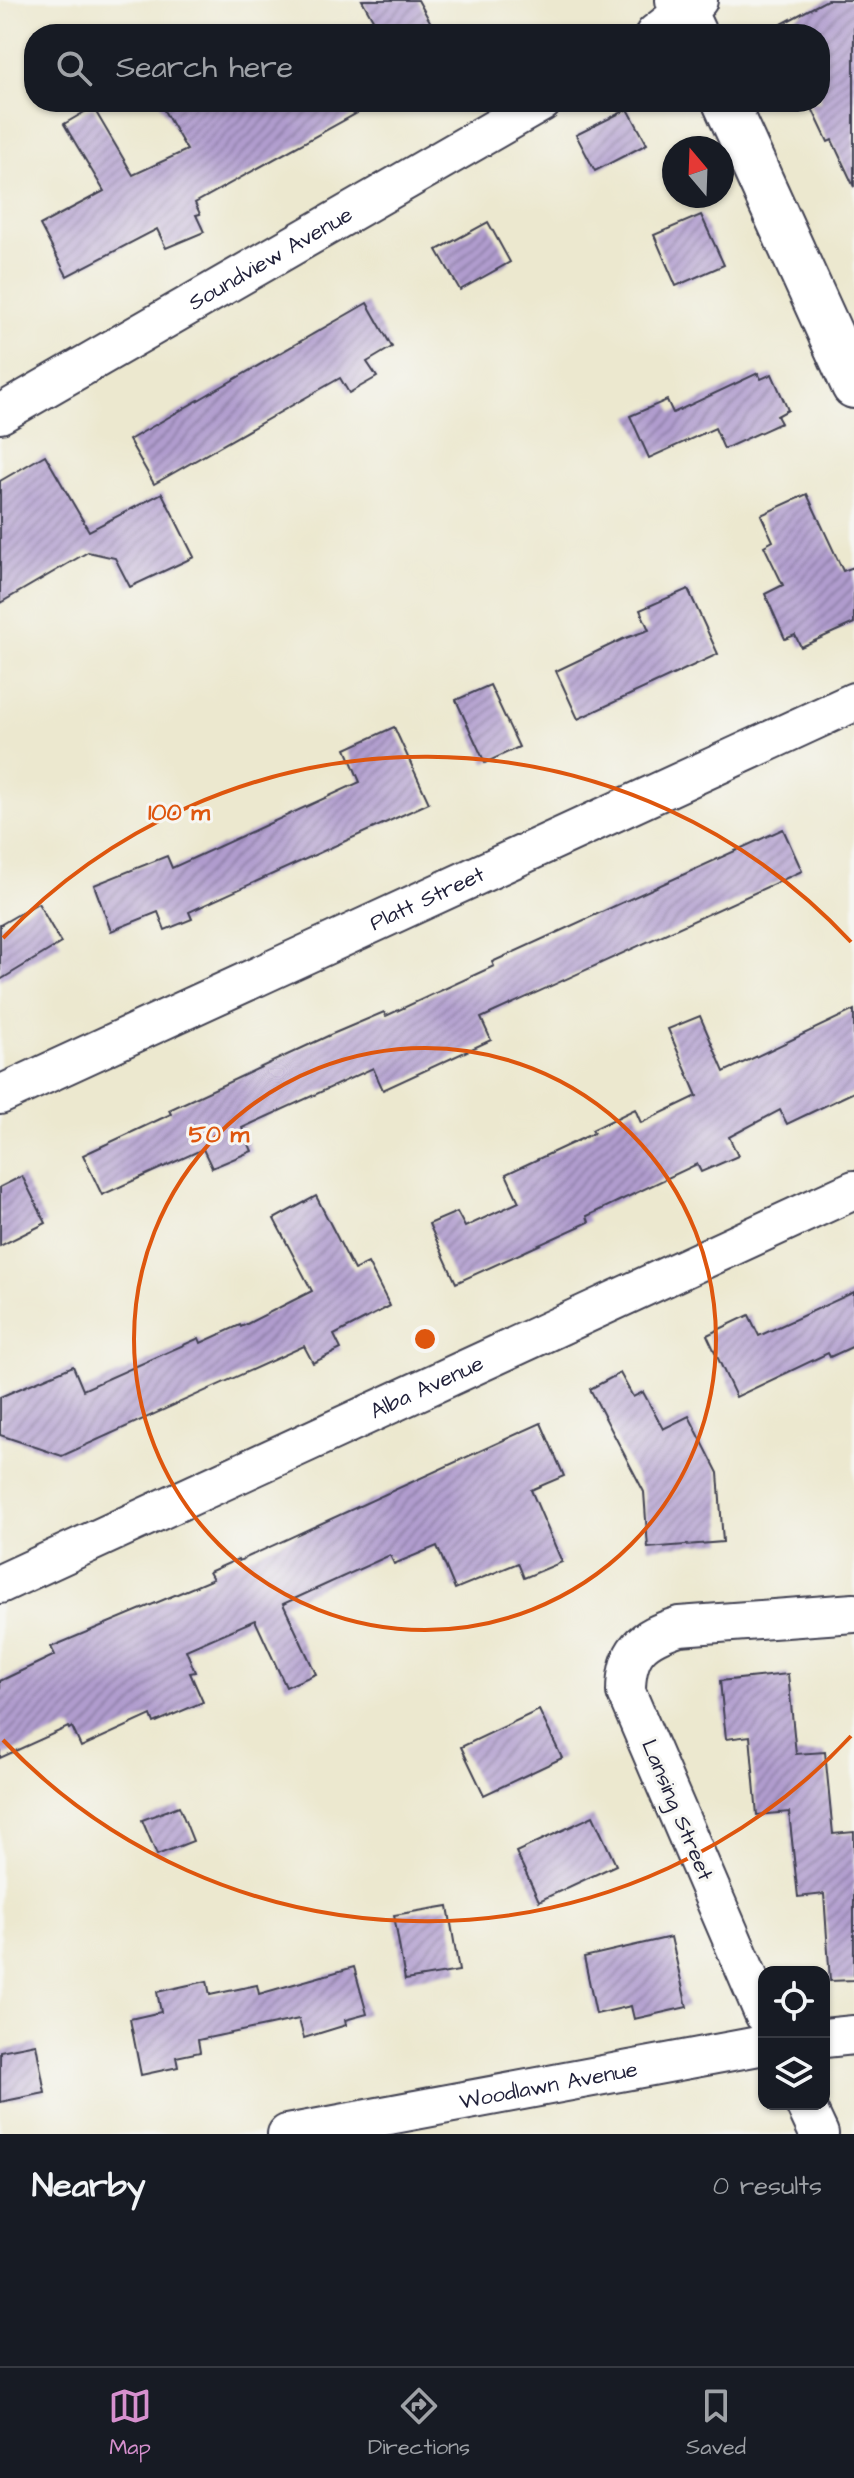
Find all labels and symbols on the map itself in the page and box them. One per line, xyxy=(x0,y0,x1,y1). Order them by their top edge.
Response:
north arrow xyxy=(662,136,734,208)
street label: Soundview Avenue xyxy=(183,199,358,318)
text: 100 m xyxy=(148,796,210,830)
street label: Platt Street xyxy=(365,859,489,938)
text: 50 m xyxy=(189,1118,250,1152)
centre of rings xyxy=(411,1325,439,1353)
street label: Alba Avenue xyxy=(365,1348,488,1427)
street label: Lansing Street xyxy=(632,1735,721,1886)
street label: Woodlawn Avenue xyxy=(457,2053,640,2117)

